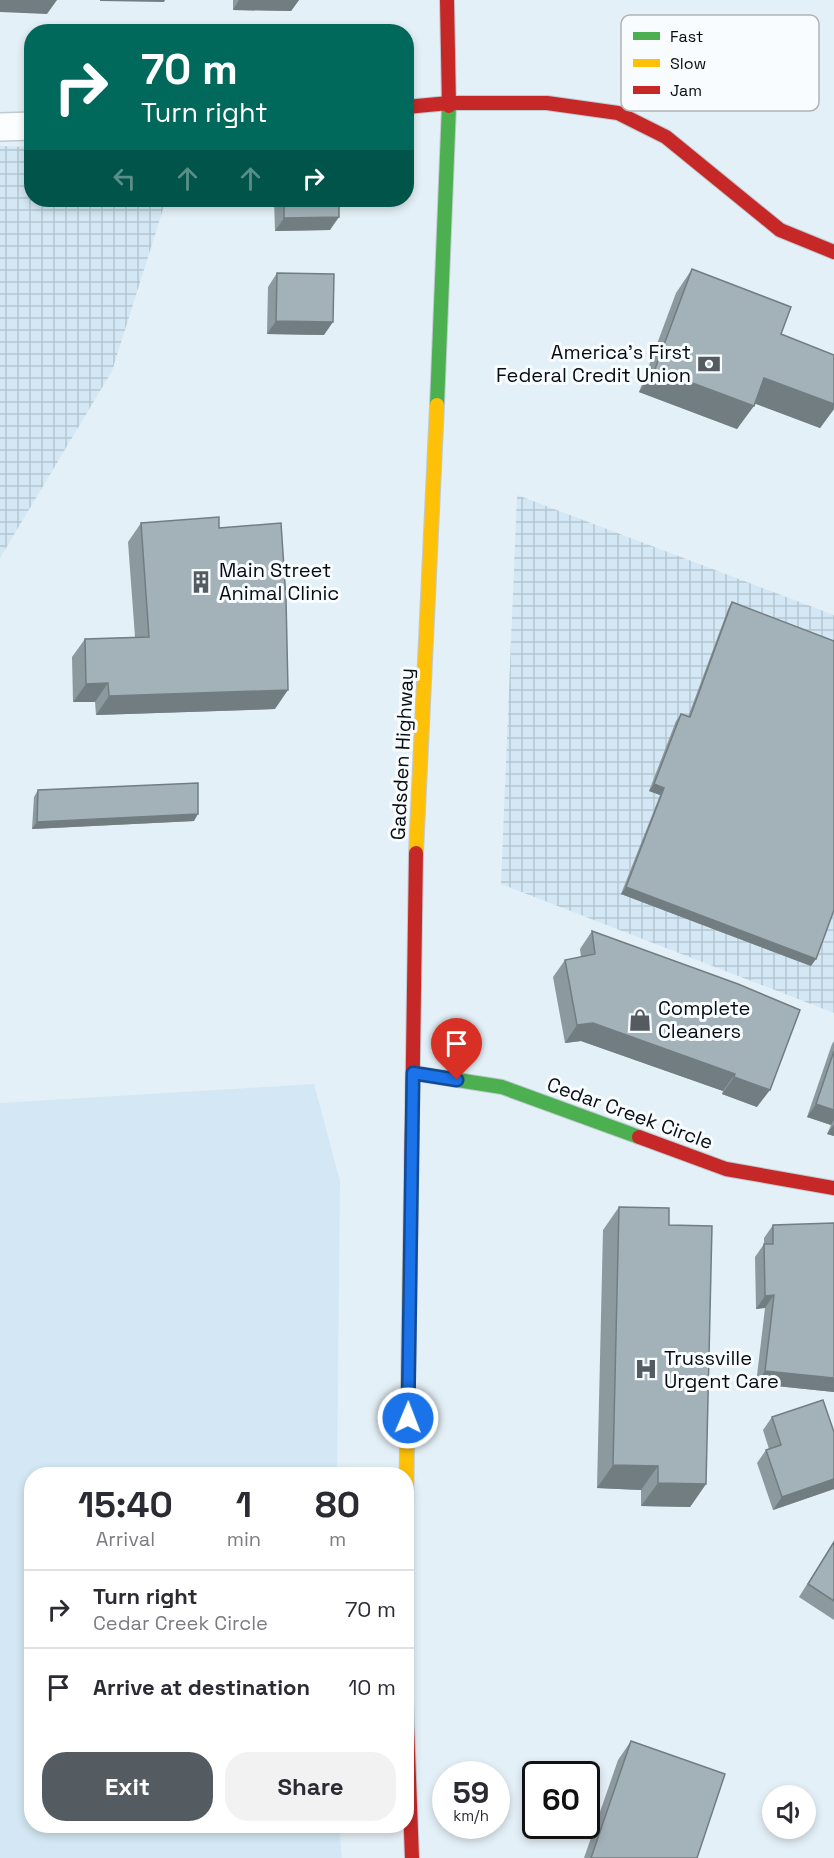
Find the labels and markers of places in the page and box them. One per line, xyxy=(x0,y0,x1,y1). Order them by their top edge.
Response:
place label: America's First Federal Credit Union xyxy=(496,339,691,388)
bank icon: America's First Federal Credit Union xyxy=(696,351,722,377)
place label: Main Street Animal Clinic xyxy=(219,557,339,606)
building icon: Main Street Animal Clinic xyxy=(188,569,214,595)
place label: Complete Cleaners xyxy=(658,995,750,1044)
shop icon: Complete Cleaners xyxy=(627,1007,653,1033)
pin xyxy=(431,1018,482,1080)
place label: Trussville Urgent Care xyxy=(664,1345,779,1394)
hospital icon: Trussville Urgent Care xyxy=(633,1356,659,1382)

